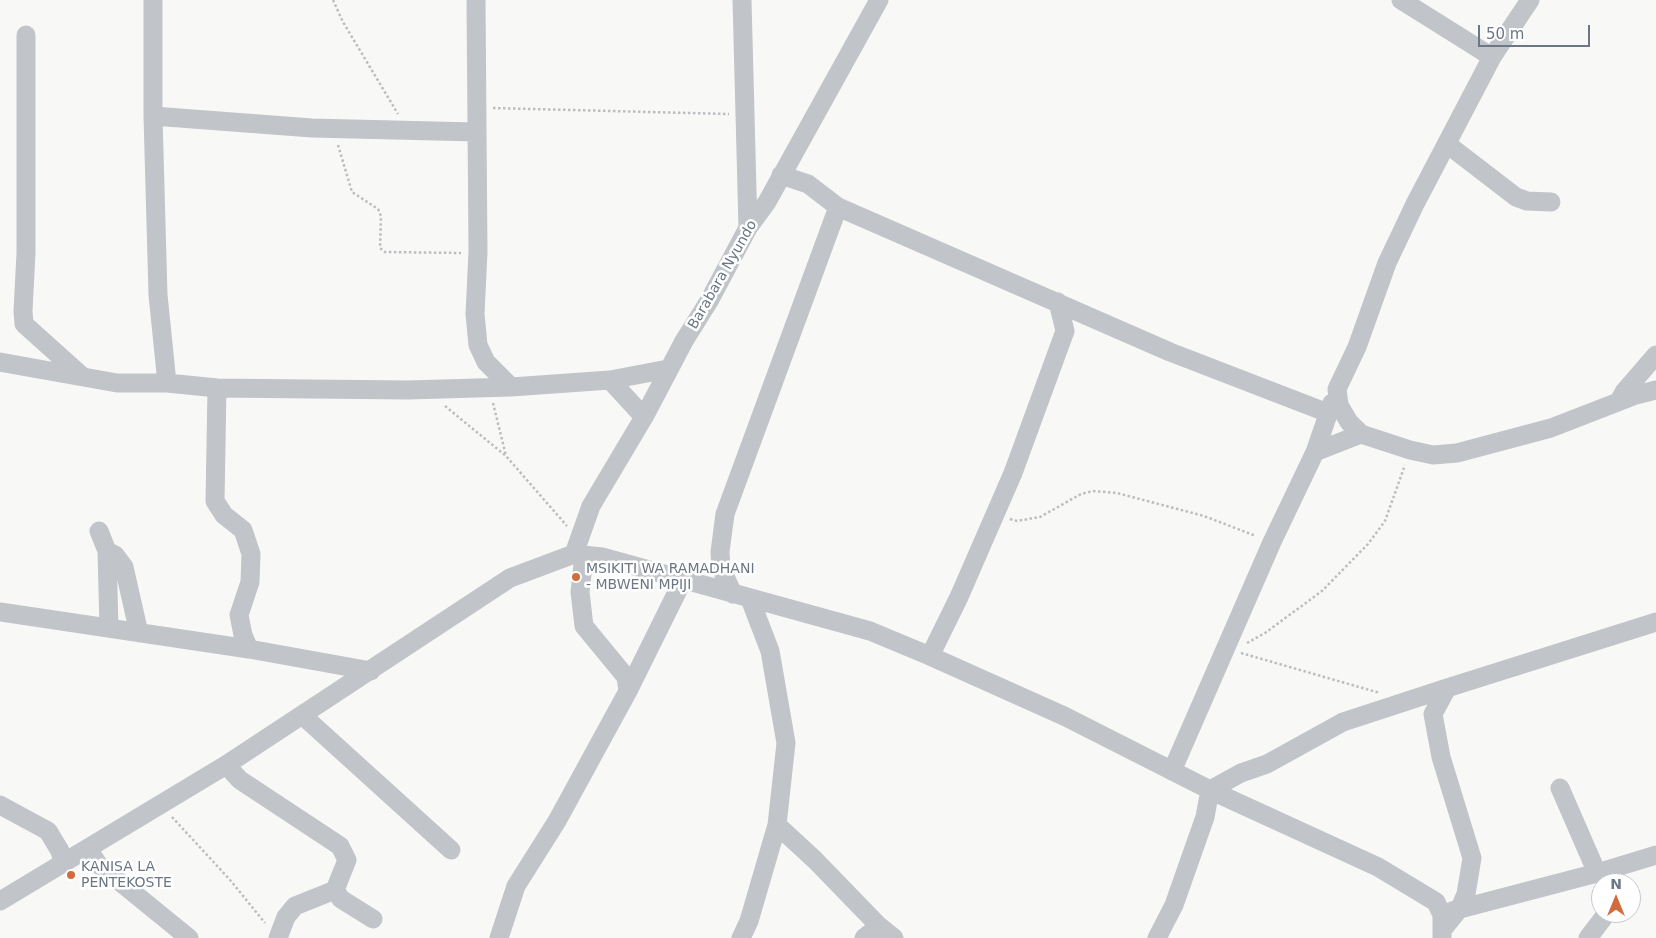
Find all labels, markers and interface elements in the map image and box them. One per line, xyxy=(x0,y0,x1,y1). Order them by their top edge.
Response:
scale bar xyxy=(1481,15,1594,47)
text: 50 m xyxy=(1486,25,1524,43)
street label: Barabara Nyundo xyxy=(685,218,761,332)
place label: MSIKITI WA RAMADHANI - MBWENI MPIJI xyxy=(586,561,755,594)
marker: MSIKITI WA RAMADHANI - MBWENI MPIJI xyxy=(570,571,582,583)
place label: KANISA LA PENTEKOSTE xyxy=(81,859,172,892)
marker: KANISA LA PENTEKOSTE xyxy=(65,869,77,881)
north arrow xyxy=(1591,873,1641,923)
text: N xyxy=(1610,876,1622,892)

